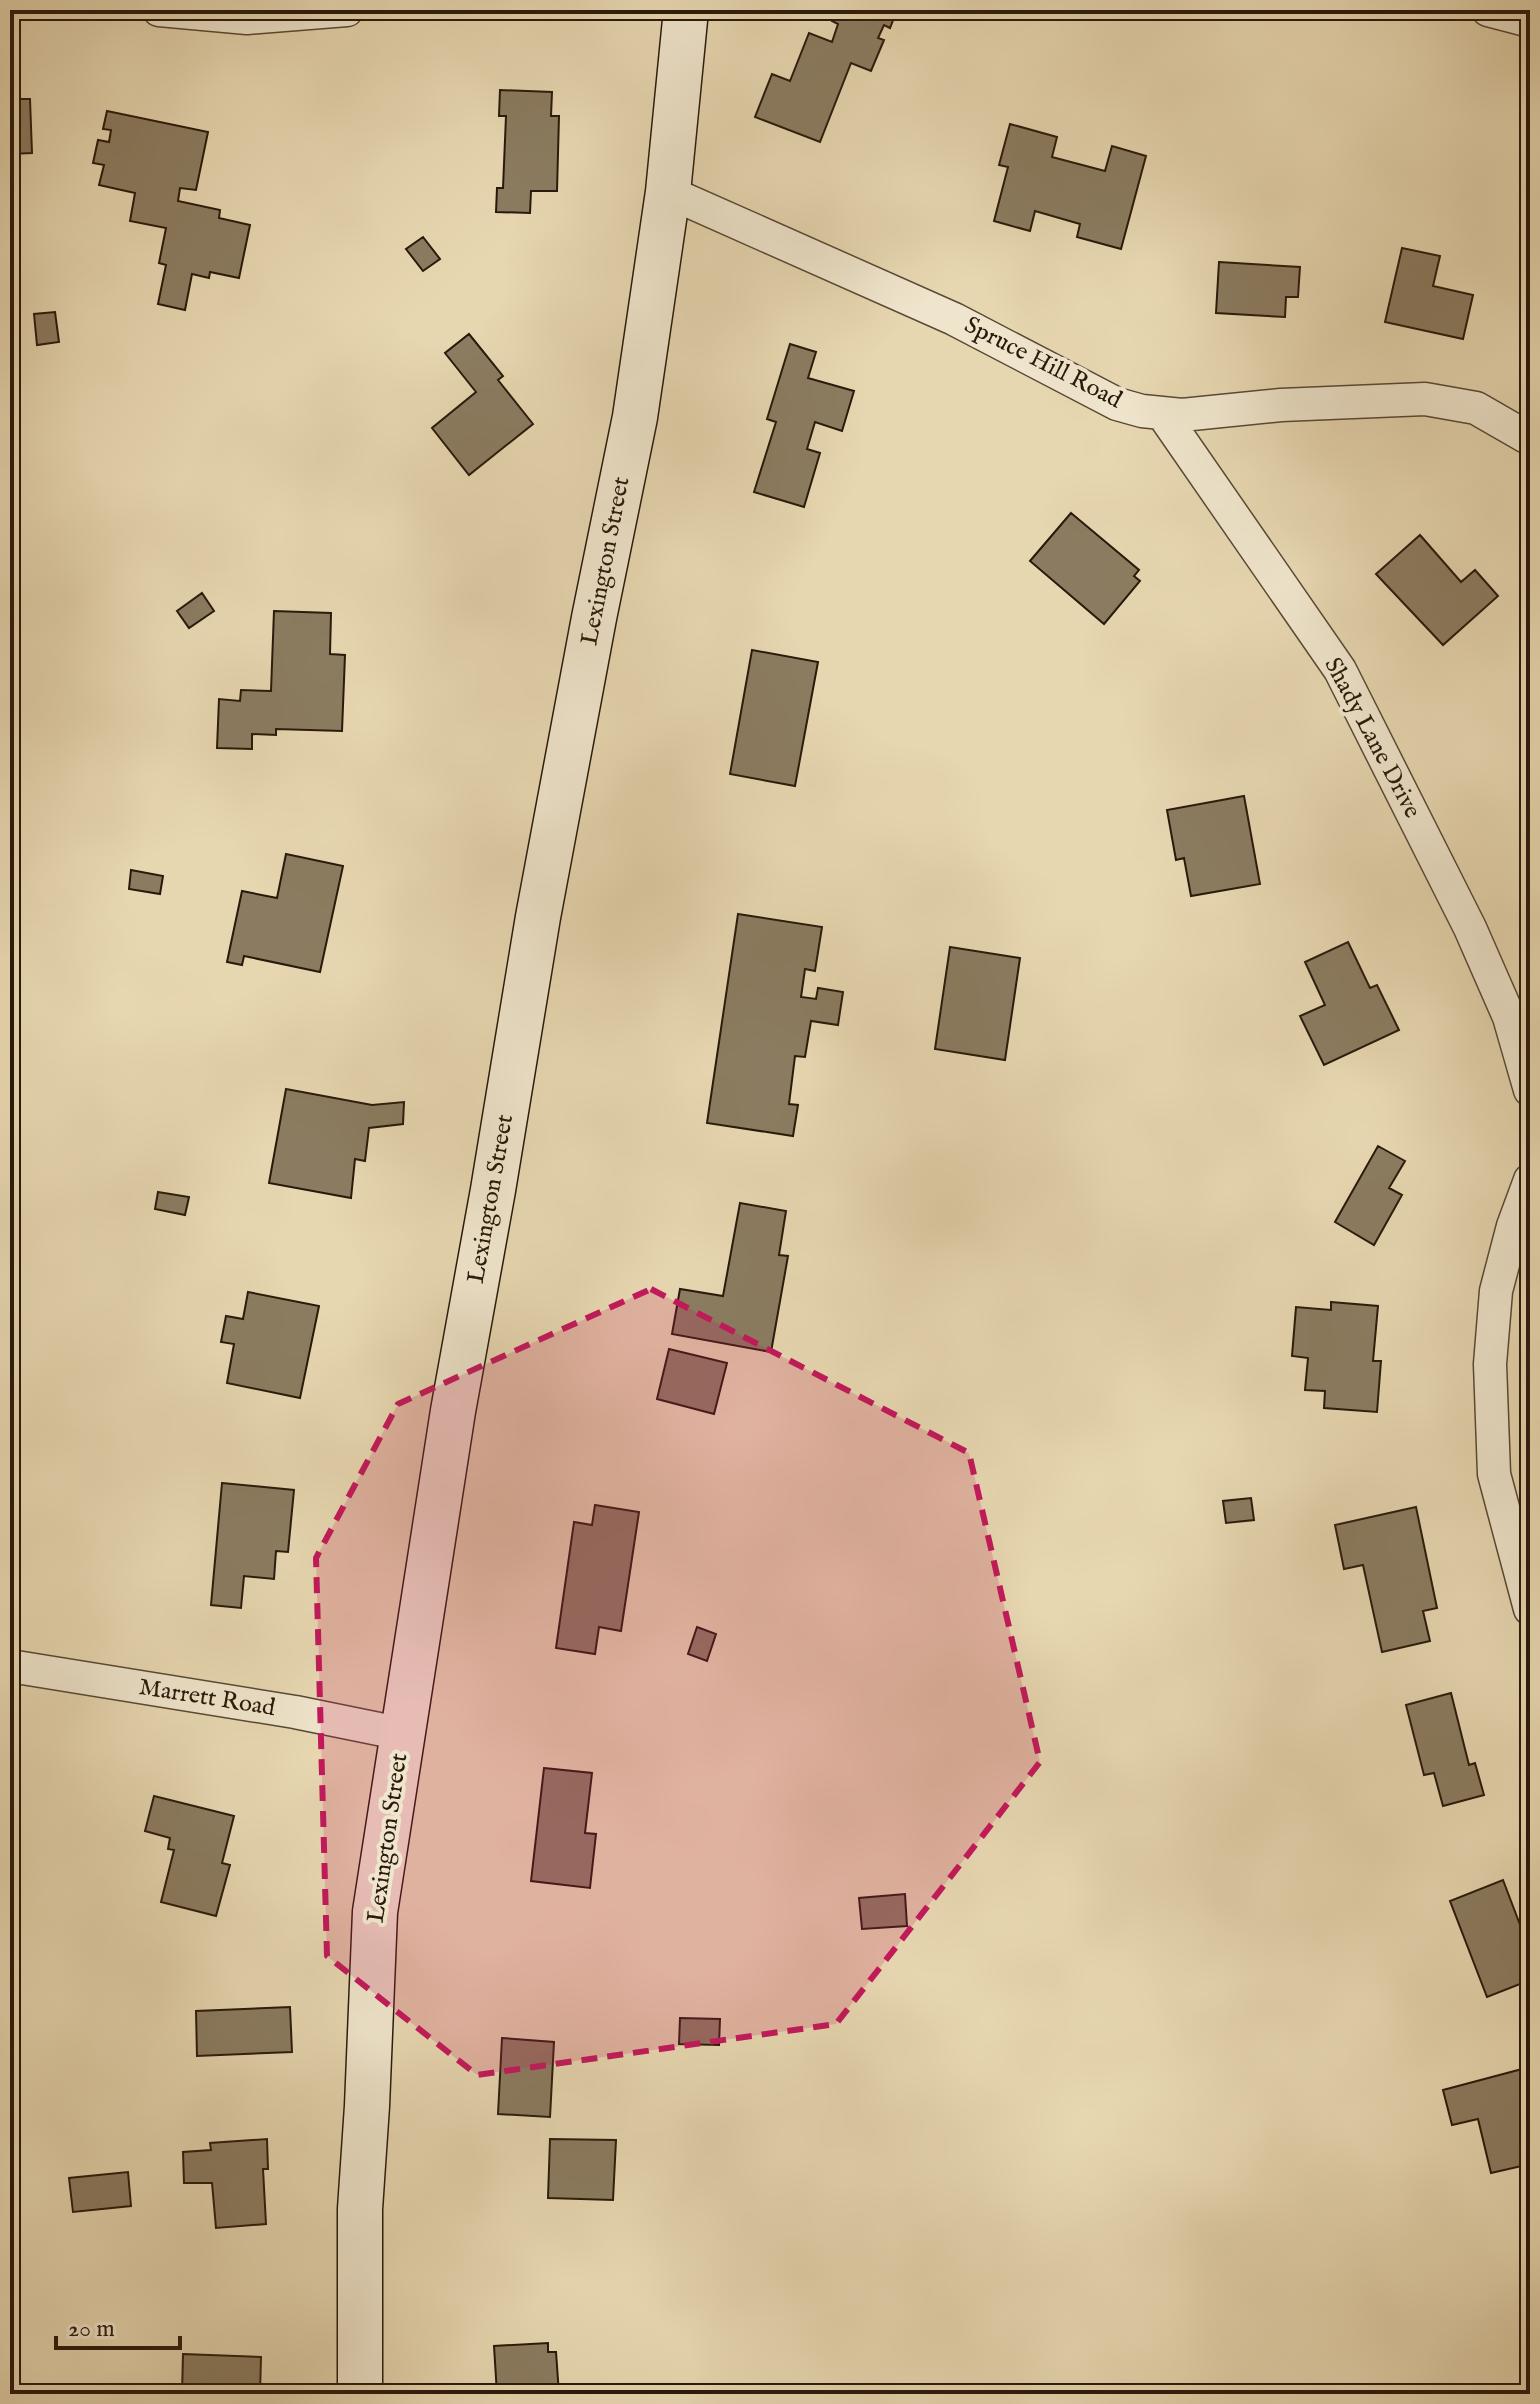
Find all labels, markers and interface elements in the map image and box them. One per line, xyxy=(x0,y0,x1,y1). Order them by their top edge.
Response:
street label: Spruce Hill Road xyxy=(959,310,1127,416)
street label: Lexington Street xyxy=(574,474,638,648)
street label: Shady Lane Drive xyxy=(1317,652,1427,824)
street label: Lexington Street xyxy=(461,1112,521,1286)
street label: Marrett Road xyxy=(137,1672,278,1724)
street label: Lexington Street xyxy=(361,1751,415,1925)
scale bar xyxy=(56,2300,180,2350)
text: 20 m xyxy=(68,2314,115,2345)

